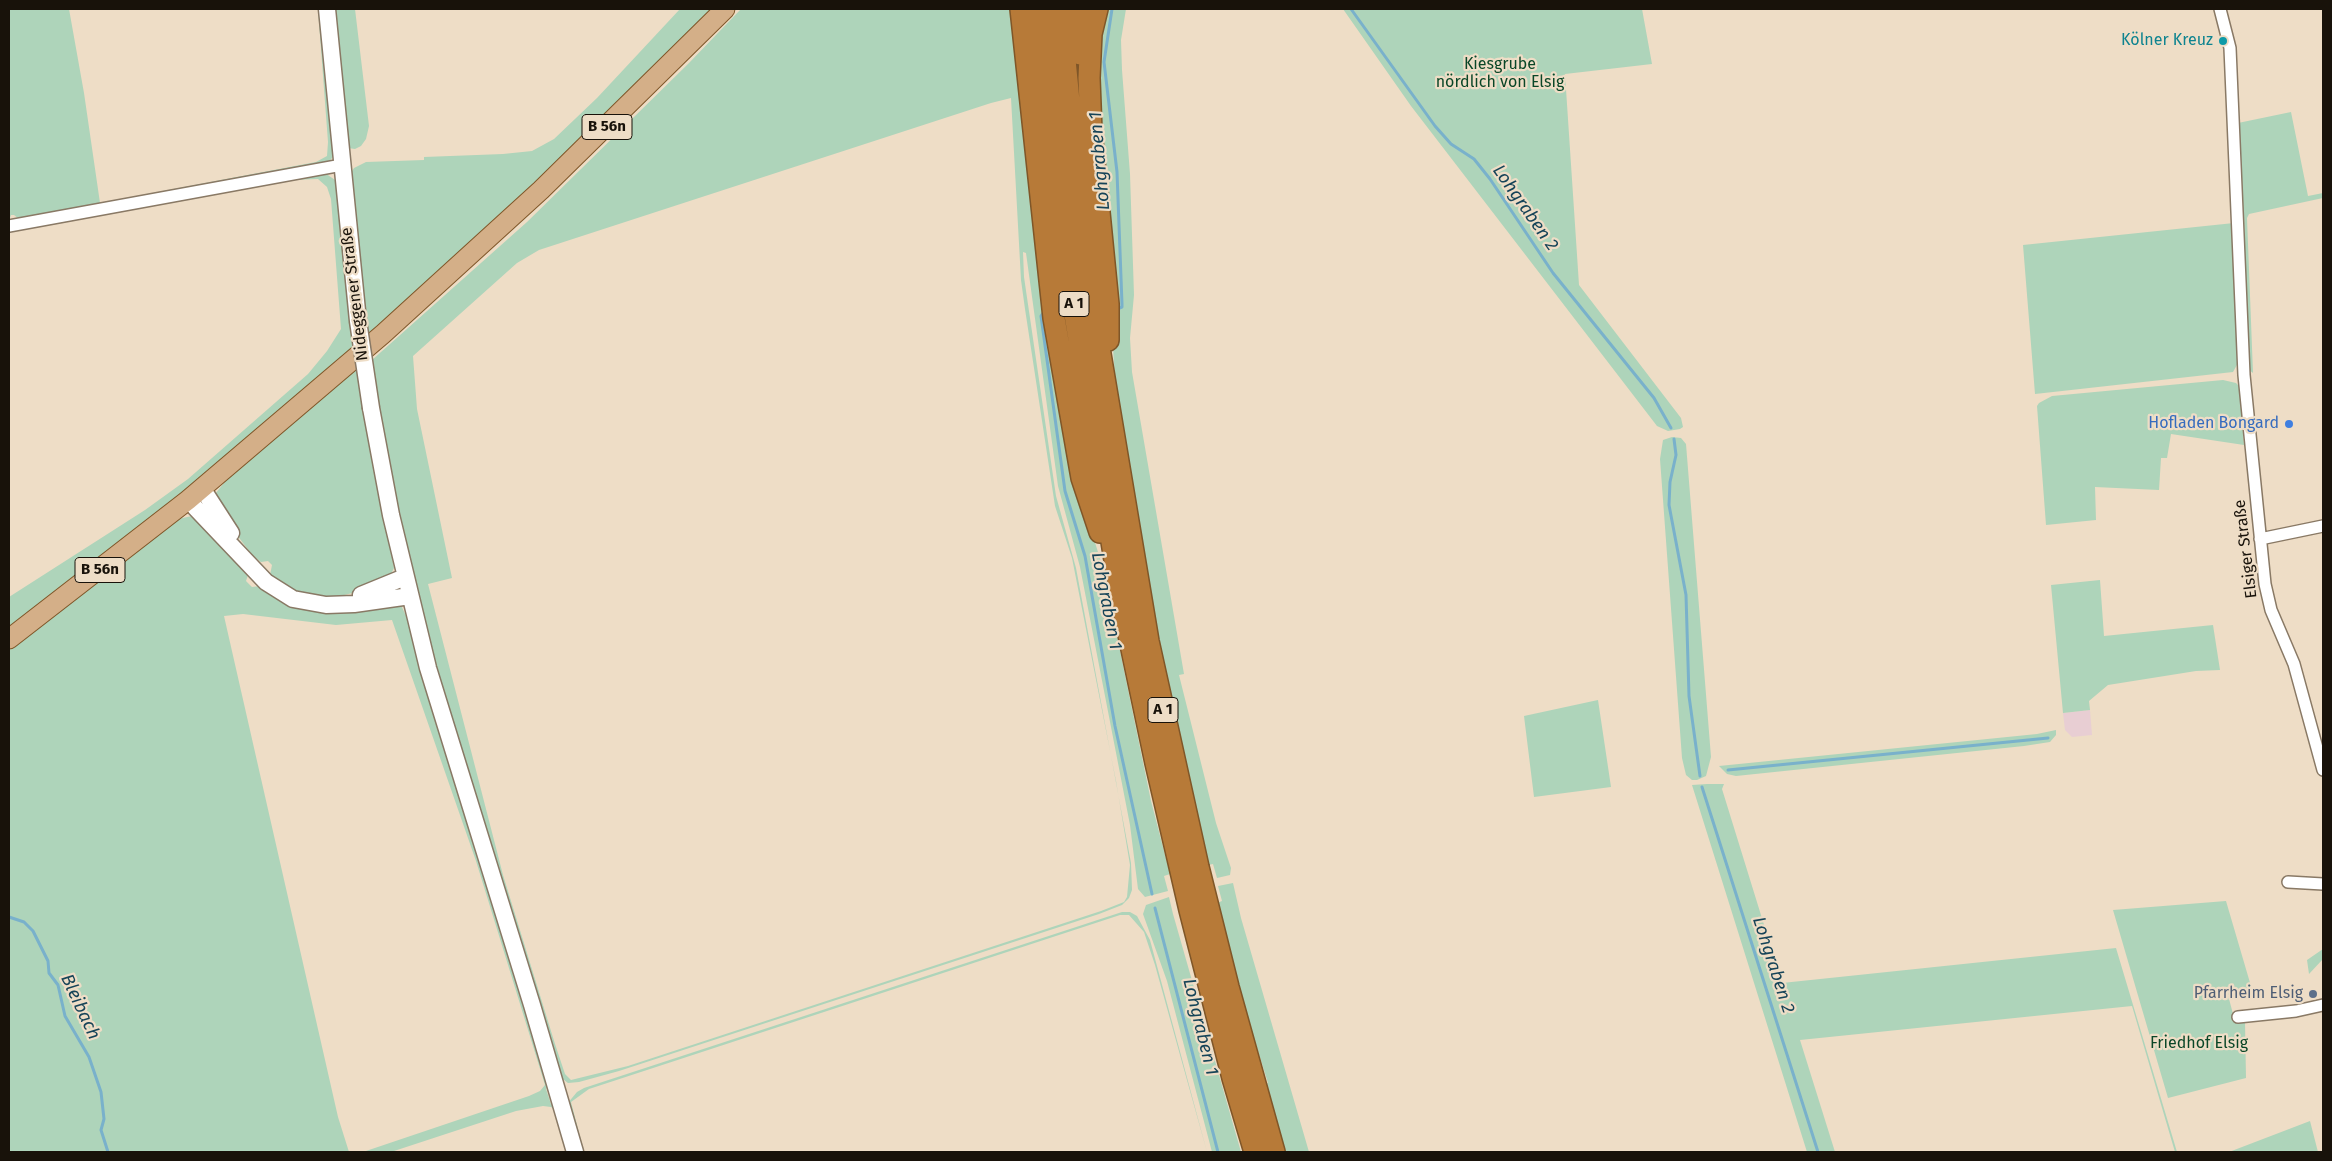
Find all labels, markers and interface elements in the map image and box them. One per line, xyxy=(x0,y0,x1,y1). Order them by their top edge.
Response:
place label: Kölner Kreuz xyxy=(2121,31,2213,51)
marker: Kölner Kreuz xyxy=(2217,35,2229,47)
park label: Kiesgrube nördlich von Elsig xyxy=(1436,55,1564,93)
water label: Lohgraben 1 xyxy=(1085,111,1115,211)
road number: B 56n xyxy=(582,114,632,140)
water label: Lohgraben 2 xyxy=(1488,161,1562,255)
street label: Nideggener Straße xyxy=(337,226,373,362)
road number: A 1 xyxy=(1059,292,1089,316)
place label: Hofladen Bongard xyxy=(2148,414,2279,434)
marker: Hofladen Bongard xyxy=(2283,418,2295,430)
street label: Elsiger Straße xyxy=(2230,499,2262,599)
water label: Lohgraben 1 xyxy=(1086,550,1126,652)
road number: B 56n xyxy=(75,558,125,582)
road number: A 1 xyxy=(1148,698,1178,722)
water label: Lohgraben 2 xyxy=(1747,914,1799,1016)
water label: Bleibach xyxy=(55,971,105,1043)
water label: Lohgraben 1 xyxy=(1178,976,1222,1078)
place label: Pfarrheim Elsig xyxy=(2194,984,2303,1004)
marker: Pfarrheim Elsig xyxy=(2307,988,2319,1000)
park label: Friedhof Elsig xyxy=(2150,1034,2248,1054)

